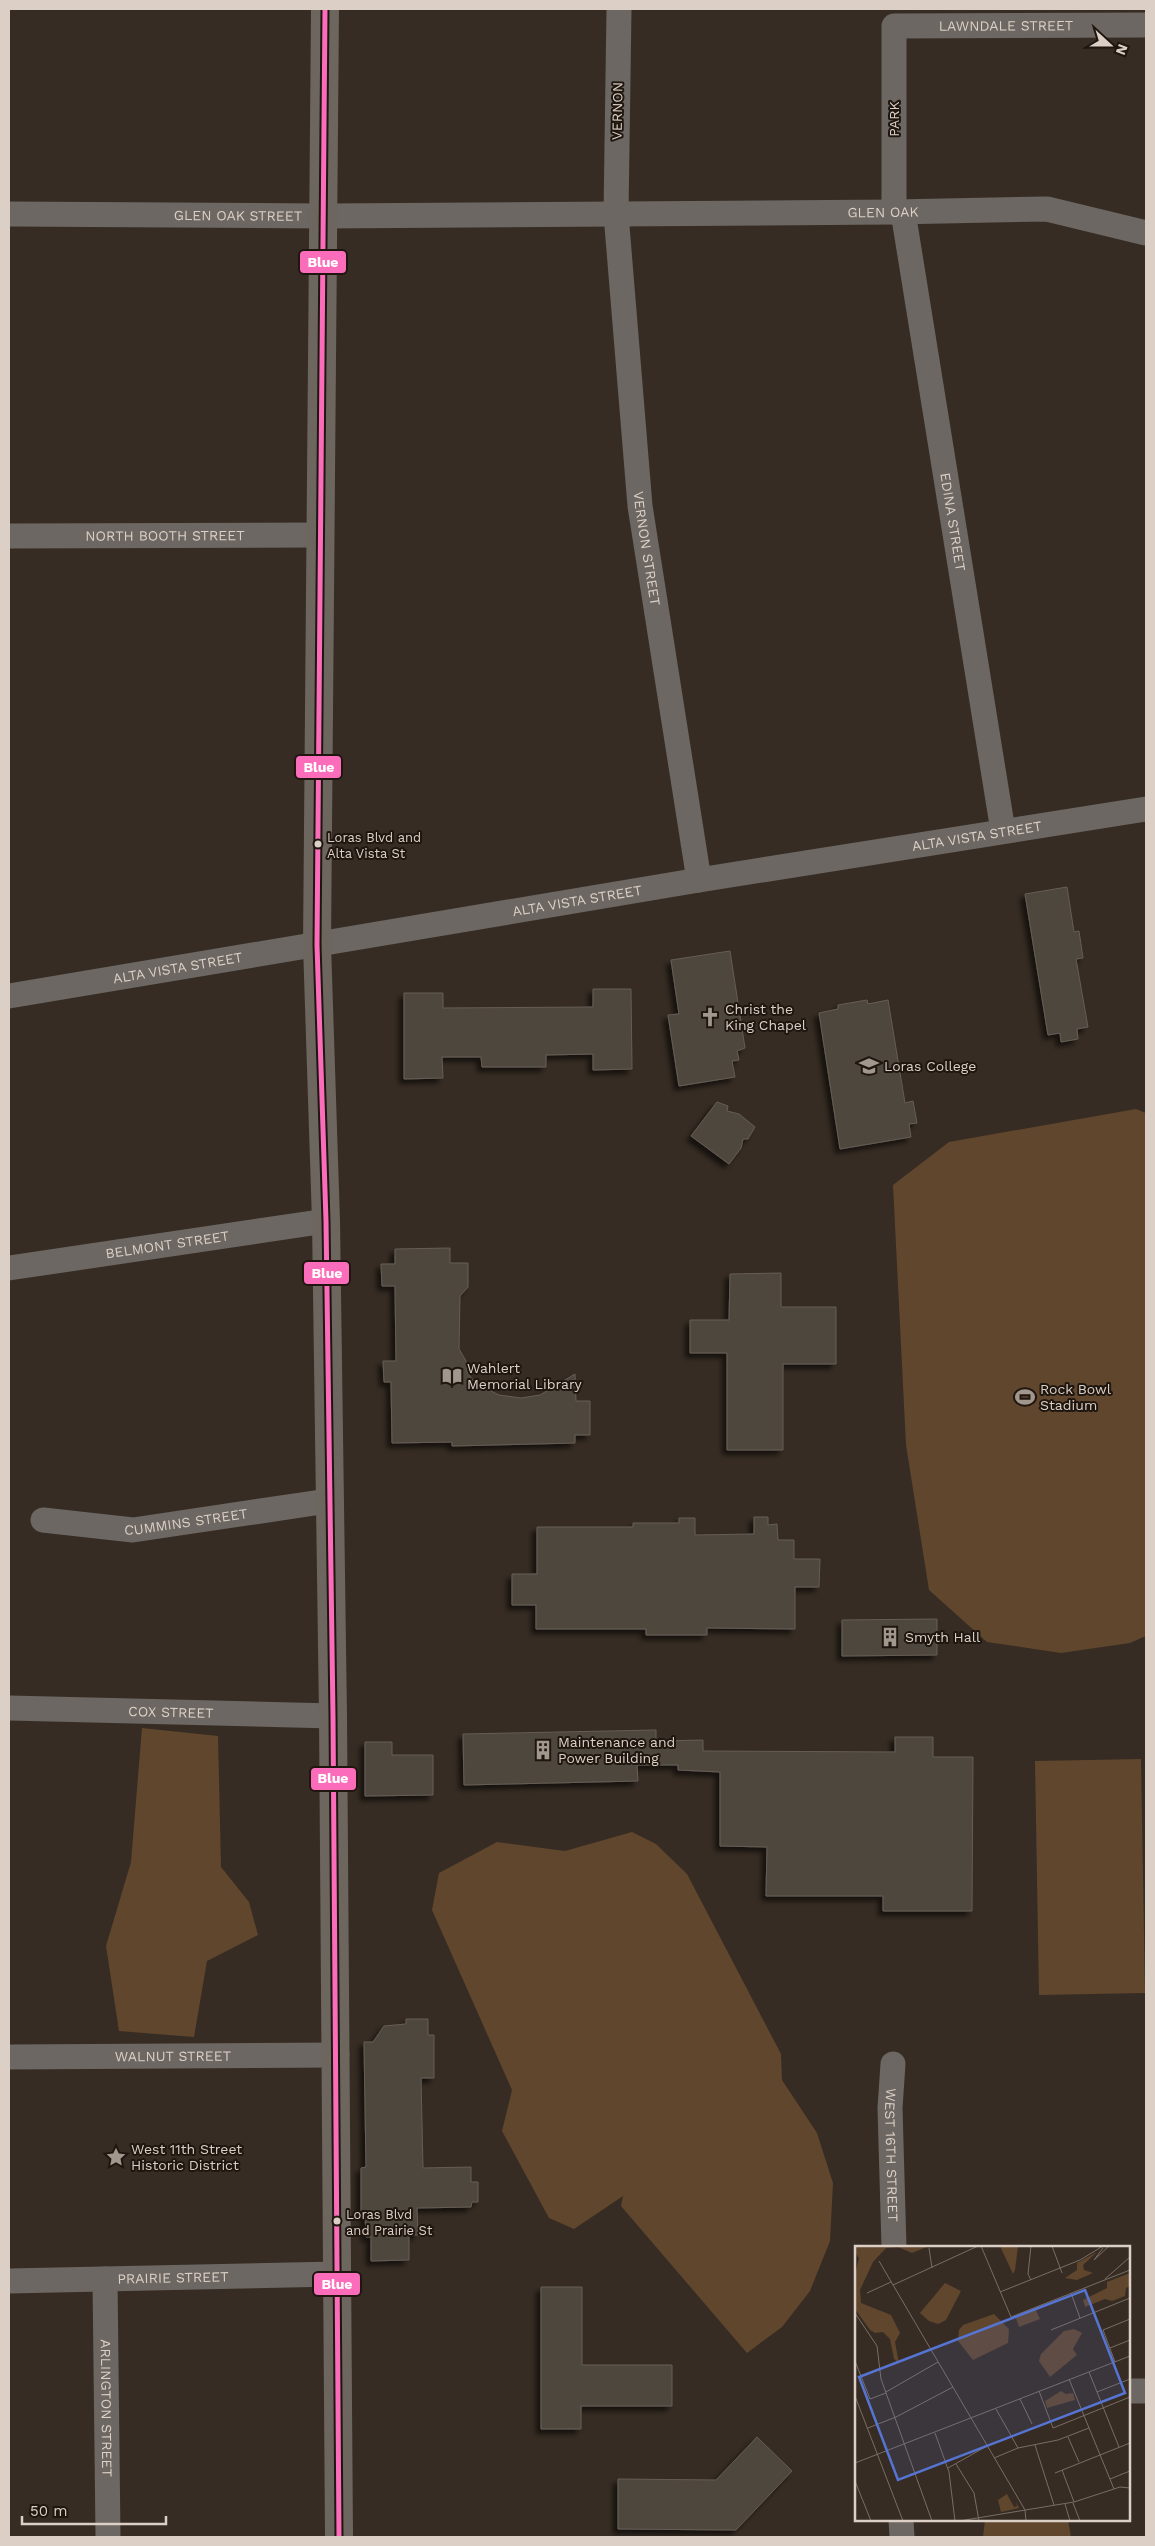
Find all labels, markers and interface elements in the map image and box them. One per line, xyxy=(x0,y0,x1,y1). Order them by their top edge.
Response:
street label: LAWNDALE STREET xyxy=(939,17,1074,34)
north arrow xyxy=(1085,20,1135,70)
text: N xyxy=(1113,42,1131,57)
street label: VERNON xyxy=(608,82,626,140)
street label: PARK xyxy=(886,101,902,137)
street label: GLEN OAK xyxy=(847,204,919,220)
street label: GLEN OAK STREET xyxy=(174,207,303,224)
line badge: Blue xyxy=(299,250,347,274)
text: Blue xyxy=(308,254,338,270)
street label: EDINA STREET xyxy=(937,472,969,573)
street label: VERNON STREET xyxy=(631,490,664,607)
street label: NORTH BOOTH STREET xyxy=(85,527,245,544)
line badge: Blue xyxy=(295,755,342,779)
text: Blue xyxy=(304,759,334,775)
street label: ALTA VISTA STREET xyxy=(911,818,1043,854)
place label: Loras Blvd and Alta Vista St xyxy=(327,830,421,861)
marker: Loras Blvd and Alta Vista St xyxy=(313,839,323,849)
street label: ALTA VISTA STREET xyxy=(511,882,644,919)
street label: ALTA VISTA STREET xyxy=(112,949,244,986)
place label: Christ the King Chapel xyxy=(725,1001,807,1033)
church icon: Christ the King Chapel xyxy=(699,1006,721,1028)
school or university icon: Loras College xyxy=(858,1055,880,1077)
place label: Loras College xyxy=(884,1058,976,1074)
street label: BELMONT STREET xyxy=(104,1227,231,1262)
line badge: Blue xyxy=(303,1261,350,1285)
text: Blue xyxy=(312,1265,342,1281)
place label: Wahlert Memorial Library xyxy=(467,1360,583,1392)
library icon: Wahlert Memorial Library xyxy=(441,1365,463,1387)
place label: Rock Bowl Stadium xyxy=(1040,1381,1112,1413)
sports icon: Rock Bowl Stadium xyxy=(1014,1386,1036,1408)
street label: CUMMINS STREET xyxy=(123,1505,249,1538)
building icon: Smyth Hall xyxy=(879,1626,901,1648)
place label: Smyth Hall xyxy=(905,1629,981,1645)
street label: COX STREET xyxy=(128,1703,214,1721)
place label: Maintenance and Power Building xyxy=(558,1734,675,1766)
building icon: Maintenance and Power Building xyxy=(532,1739,554,1761)
line badge: Blue xyxy=(310,1767,357,1791)
text: Blue xyxy=(318,1770,348,1786)
street label: WALNUT STREET xyxy=(115,2048,232,2064)
street label: WEST 16TH STREET xyxy=(882,2088,901,2222)
place label: West 11th Street Historic District xyxy=(131,2141,242,2173)
place icon: West 11th Street Historic District xyxy=(105,2146,127,2168)
place label: Loras Blvd and Prairie St xyxy=(346,2207,433,2238)
marker: Loras Blvd and Prairie St xyxy=(332,2216,342,2226)
inset map xyxy=(855,2246,1130,2521)
street label: PRAIRIE STREET xyxy=(117,2268,229,2287)
line badge: Blue xyxy=(313,2272,361,2296)
text: Blue xyxy=(322,2276,352,2292)
street label: ARLINGTON STREET xyxy=(98,2339,115,2478)
scale bar xyxy=(22,2494,166,2526)
text: 50 m xyxy=(30,2502,67,2520)

